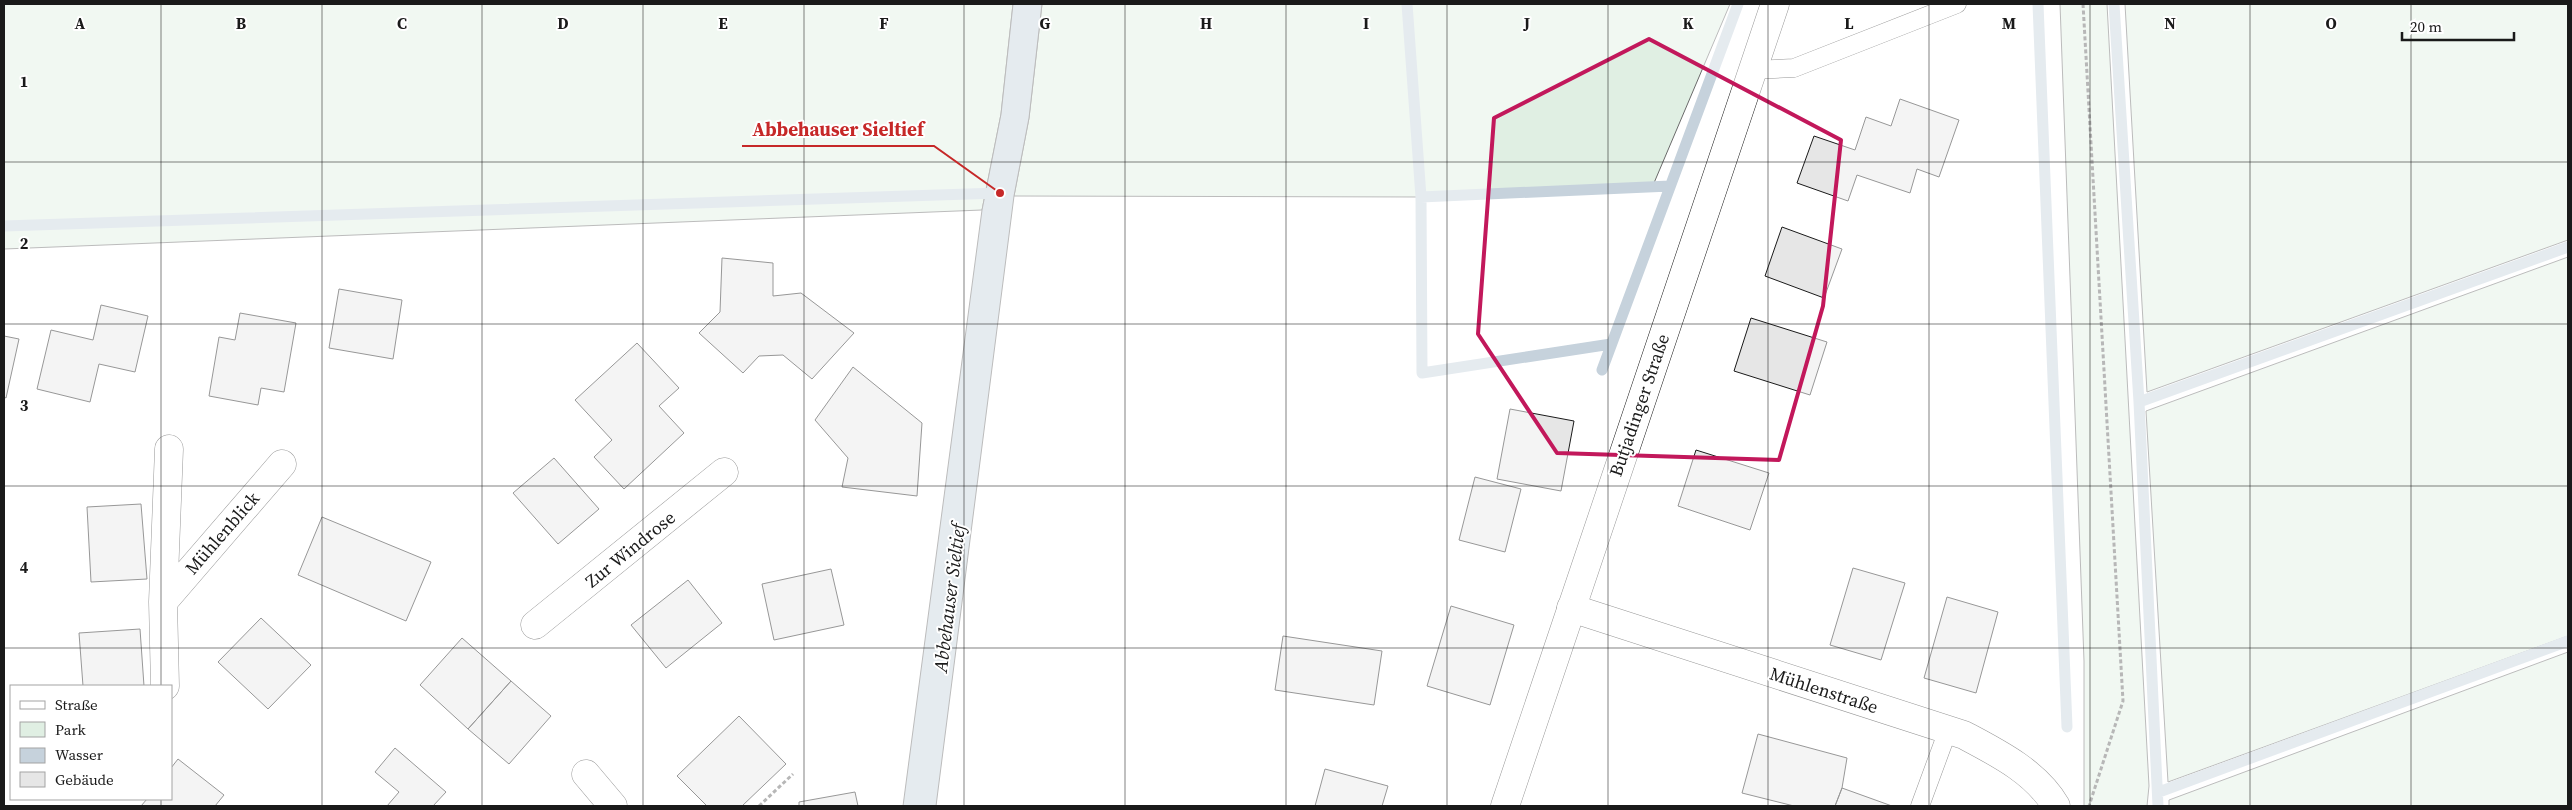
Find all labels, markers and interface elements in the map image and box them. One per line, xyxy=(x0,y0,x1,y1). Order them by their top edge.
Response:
scale bar xyxy=(2402,10,2514,42)
text: A xyxy=(75,12,86,34)
text: B xyxy=(236,12,247,34)
text: C xyxy=(397,12,407,34)
text: D xyxy=(557,12,569,34)
text: E xyxy=(718,12,728,34)
text: F xyxy=(879,12,889,34)
text: G xyxy=(1040,12,1051,34)
text: H xyxy=(1200,12,1212,34)
text: I xyxy=(1363,12,1369,34)
text: J xyxy=(1523,12,1530,34)
text: K xyxy=(1682,12,1694,34)
text: L xyxy=(1844,12,1854,34)
text: M xyxy=(2002,12,2016,34)
text: N xyxy=(2164,12,2176,34)
text: O xyxy=(2325,12,2337,34)
text: 20 m xyxy=(2410,16,2442,37)
text: 1 xyxy=(20,70,28,92)
callout: Abbehauser Sieltief xyxy=(742,112,934,146)
text: Abbehauser Sieltief xyxy=(752,116,926,142)
text: 2 xyxy=(20,232,29,254)
street label: Butjadinger Straße xyxy=(1603,330,1675,480)
text: 3 xyxy=(20,394,29,416)
street label: Mühlenblick xyxy=(179,486,265,580)
street label: Zur Windrose xyxy=(580,505,680,593)
water label: Abbehauser Sieltief xyxy=(927,519,971,675)
text: 4 xyxy=(20,556,29,578)
street label: Mühlenstraße xyxy=(1767,661,1881,719)
legend xyxy=(10,685,172,800)
text: Straße xyxy=(55,694,98,715)
text: Park xyxy=(55,719,87,740)
text: Wasser xyxy=(55,744,104,765)
text: Gebäude xyxy=(55,769,114,790)

